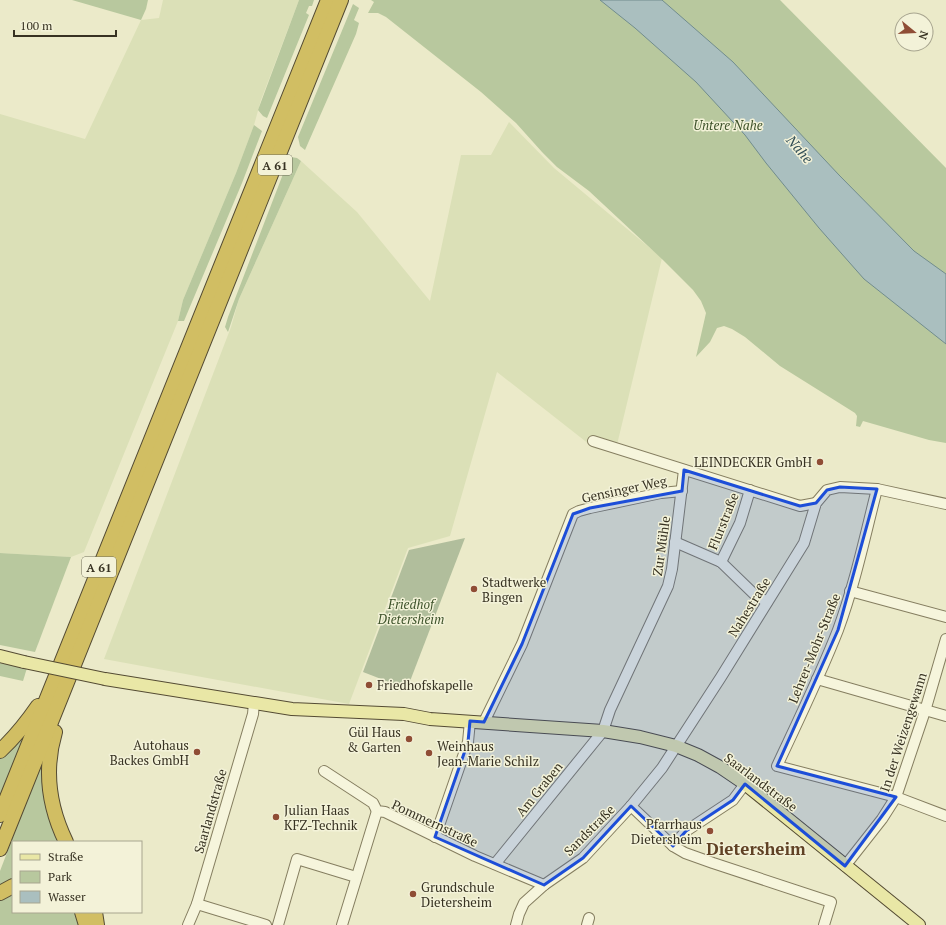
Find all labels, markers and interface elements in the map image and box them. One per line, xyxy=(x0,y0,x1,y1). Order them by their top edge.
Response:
scale bar xyxy=(14,12,116,38)
north arrow xyxy=(894,12,934,52)
text: 100 m xyxy=(20,18,53,33)
text: N xyxy=(915,29,931,42)
park label: Untere Nahe xyxy=(693,116,763,134)
water label: Nahe xyxy=(782,130,818,168)
road number: A 61 xyxy=(258,155,292,175)
place label: LEINDECKER GmbH xyxy=(694,453,813,471)
marker: LEINDECKER GmbH xyxy=(815,457,825,467)
street label: Gensinger Weg xyxy=(580,471,668,507)
street label: Flurstraße xyxy=(703,490,743,552)
street label: Zur Mühle xyxy=(648,515,674,577)
road number: A 61 xyxy=(82,557,116,577)
place label: Stadtwerke Bingen xyxy=(482,573,546,606)
street label: Nahestraße xyxy=(724,574,774,640)
marker: Stadtwerke Bingen xyxy=(469,584,479,594)
street label: Lehrer-Mohr-Straße xyxy=(784,590,844,706)
park label: Friedhof Dietersheim xyxy=(377,595,444,628)
street label: In der Weizengewann xyxy=(875,670,931,794)
place label: Friedhofskapelle xyxy=(377,676,473,694)
marker: Friedhofskapelle xyxy=(364,680,374,690)
place label: Gül Haus & Garten xyxy=(347,723,401,756)
marker: Gül Haus & Garten xyxy=(404,734,414,744)
place label: Autohaus Backes GmbH xyxy=(110,736,190,769)
place label: Weinhaus Jean-Marie Schilz xyxy=(437,737,539,770)
marker: Autohaus Backes GmbH xyxy=(192,747,202,757)
marker: Weinhaus Jean-Marie Schilz xyxy=(424,748,434,758)
street label: Saarlandstraße xyxy=(721,749,801,815)
street label: Am Graben xyxy=(512,758,567,820)
street label: Saarlandstraße xyxy=(189,767,231,855)
street label: Pommernstraße xyxy=(389,795,481,851)
place label: Julian Haas KFZ-Technik xyxy=(284,801,358,834)
street label: Sandstraße xyxy=(560,801,618,859)
marker: Julian Haas KFZ-Technik xyxy=(271,812,281,822)
place label: Pfarrhaus Dietersheim xyxy=(631,815,702,848)
marker: Pfarrhaus Dietersheim xyxy=(705,826,715,836)
district label: Dietersheim xyxy=(706,837,806,860)
legend xyxy=(12,841,142,913)
text: Straße xyxy=(48,849,83,864)
text: Park xyxy=(48,869,73,884)
place label: Grundschule Dietersheim xyxy=(421,878,495,911)
text: Wasser xyxy=(48,889,86,904)
marker: Grundschule Dietersheim xyxy=(408,889,418,899)

